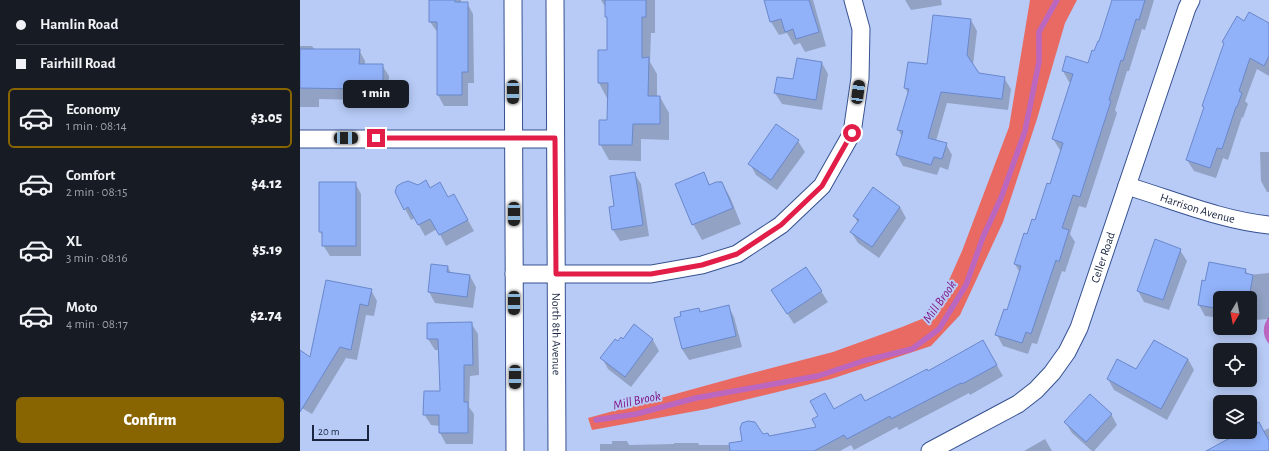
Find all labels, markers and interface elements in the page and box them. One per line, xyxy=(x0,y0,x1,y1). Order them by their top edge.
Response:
text: Hamlin Road xyxy=(40,17,118,32)
text: Fairhill Road xyxy=(40,56,116,71)
car xyxy=(850,79,866,105)
callout: 1 min xyxy=(343,80,409,108)
car xyxy=(507,80,519,104)
text: 1 min xyxy=(362,87,390,100)
icon: car xyxy=(18,100,54,136)
text: Economy xyxy=(66,102,120,117)
text: $3.05 xyxy=(251,110,282,125)
text: 1 min · 08:14 xyxy=(66,120,127,133)
route start xyxy=(843,124,861,142)
route end xyxy=(367,129,385,147)
car xyxy=(334,132,358,144)
icon: car xyxy=(18,166,54,202)
text: Comfort xyxy=(66,168,115,183)
text: $4.12 xyxy=(251,176,282,191)
text: 2 min · 08:15 xyxy=(66,186,128,199)
street label: Harrison Avenue xyxy=(1159,191,1236,225)
car xyxy=(508,202,520,226)
street label: Celler Road xyxy=(1089,231,1117,284)
icon: car xyxy=(18,232,54,268)
text: XL xyxy=(66,234,82,249)
text: $5.19 xyxy=(252,242,282,257)
text: 3 min · 08:16 xyxy=(66,252,128,265)
water label: Mill Brook xyxy=(921,278,959,326)
car xyxy=(508,291,520,315)
north arrow xyxy=(1213,291,1257,335)
map controls xyxy=(1213,291,1257,439)
street label: North 8th Avenue xyxy=(550,293,563,375)
icon: car xyxy=(18,298,54,334)
text: Moto xyxy=(66,300,98,315)
text: $2.74 xyxy=(250,308,282,323)
text: 4 min · 08:17 xyxy=(66,318,128,331)
button: locate xyxy=(1213,343,1257,387)
car xyxy=(509,365,521,389)
water label: Mill Brook xyxy=(612,390,662,412)
button: layers xyxy=(1213,395,1257,439)
button: Confirm xyxy=(16,397,284,443)
scale bar xyxy=(312,423,369,442)
text: 20 m xyxy=(318,426,339,437)

